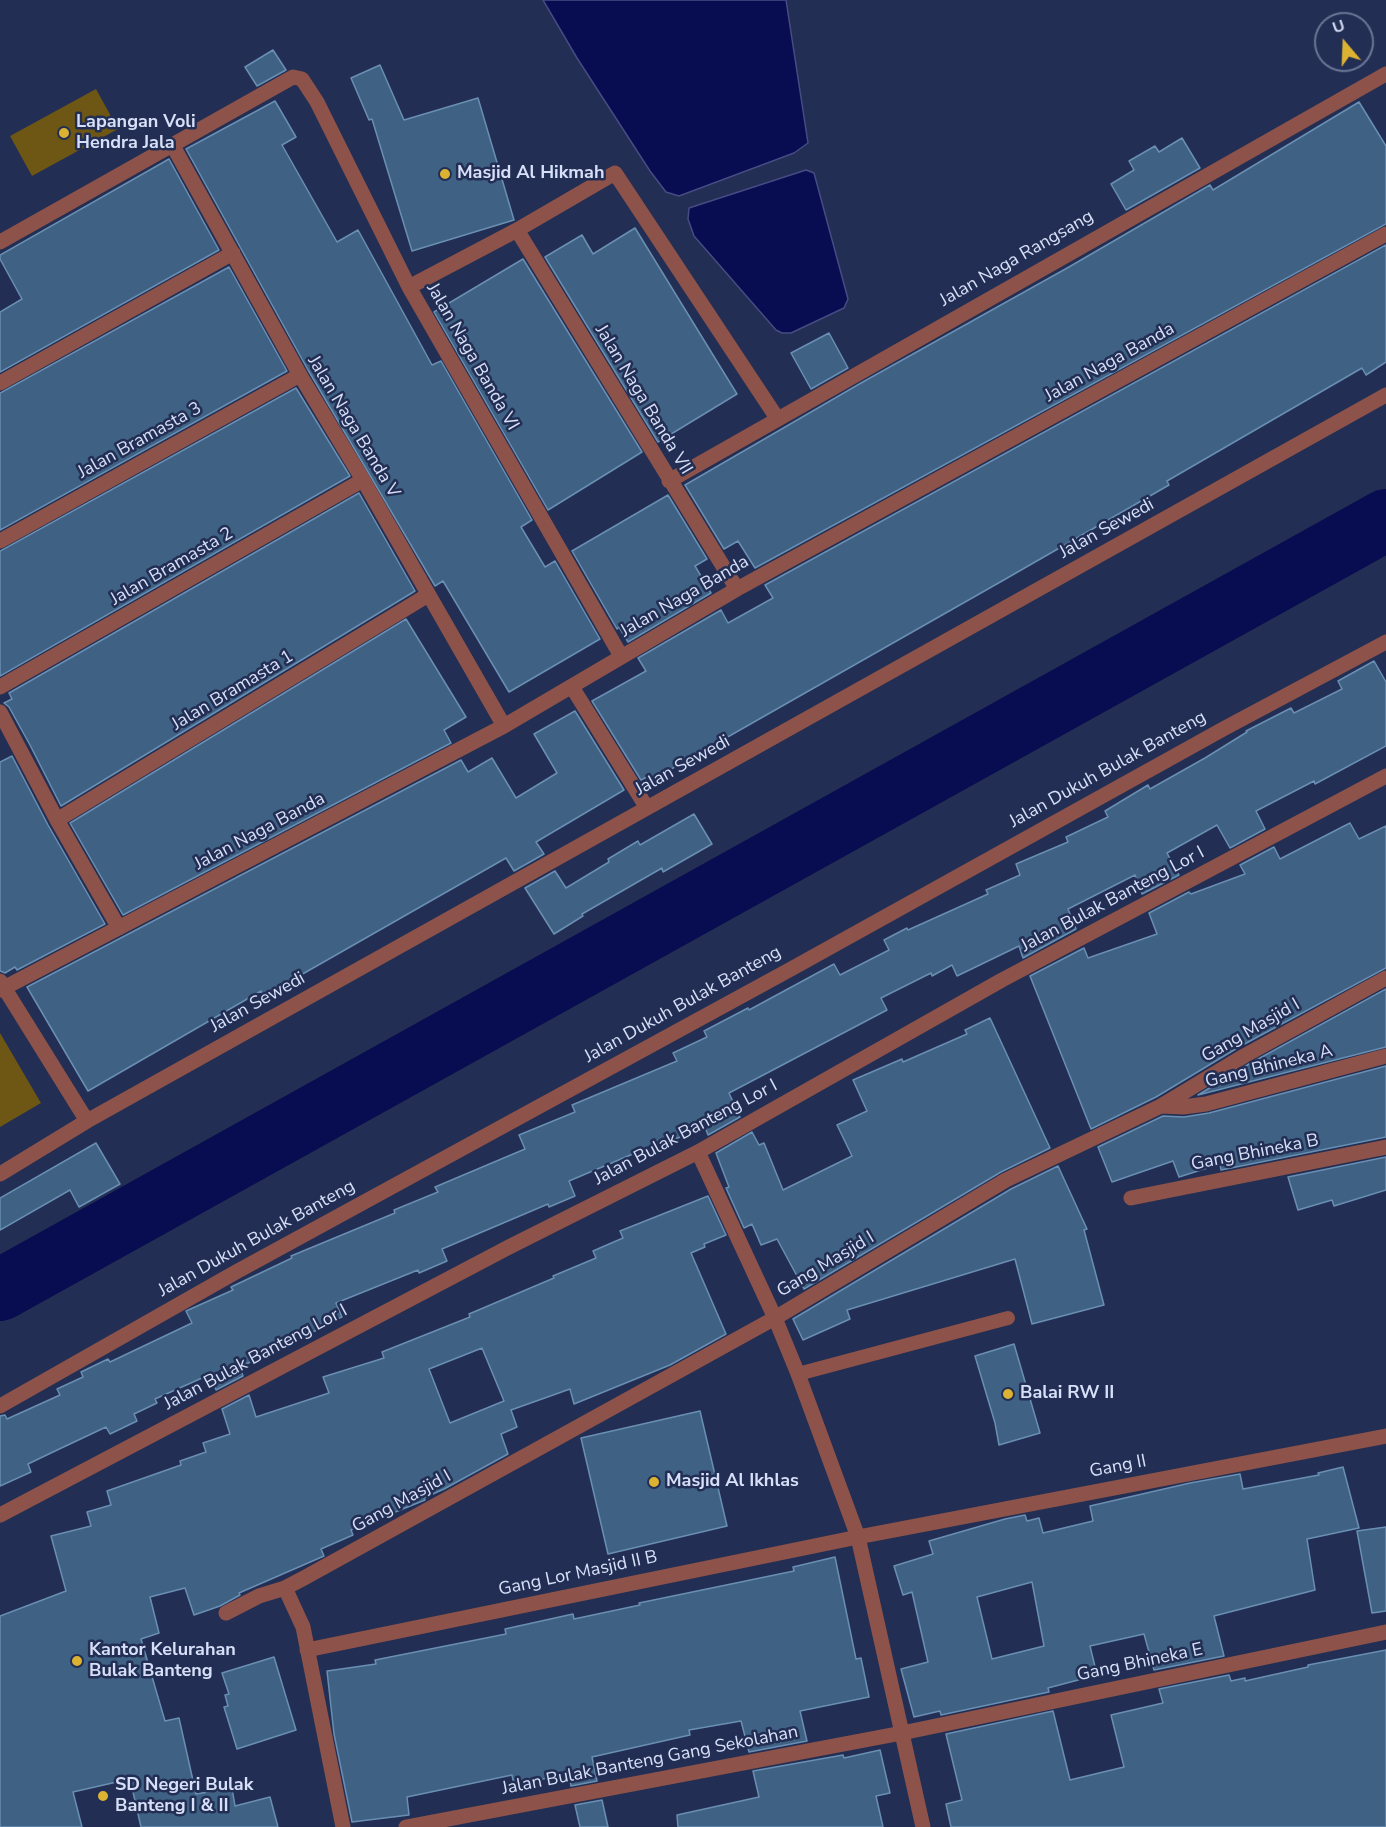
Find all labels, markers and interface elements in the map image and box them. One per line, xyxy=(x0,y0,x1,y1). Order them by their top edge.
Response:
north arrow xyxy=(1314,12,1374,72)
text: U xyxy=(1330,15,1348,39)
place label: Lapangan Voli Hendra Jala xyxy=(76,112,196,154)
marker: Lapangan Voli Hendra Jala xyxy=(57,126,71,140)
place label: Masjid Al Hikmah xyxy=(457,163,604,185)
marker: Masjid Al Hikmah xyxy=(438,167,452,181)
street label: Jalan Naga Rangsang xyxy=(936,206,1098,312)
street label: Jalan Naga Banda VI xyxy=(421,280,523,434)
street label: Jalan Naga Banda xyxy=(1042,318,1178,408)
street label: Jalan Naga Banda VII xyxy=(590,321,696,479)
street label: Jalan Naga Banda V xyxy=(302,352,404,502)
street label: Jalan Bramasta 3 xyxy=(74,398,206,484)
street label: Jalan Sewedi xyxy=(1056,494,1158,564)
street label: Jalan Bramasta 2 xyxy=(107,523,237,611)
street label: Jalan Naga Banda xyxy=(617,551,753,643)
street label: Jalan Bramasta 1 xyxy=(168,646,298,736)
street label: Jalan Dukuh Bulak Banteng xyxy=(1006,707,1210,833)
street label: Jalan Sewedi xyxy=(632,731,734,801)
street label: Jalan Naga Banda xyxy=(191,789,329,875)
street label: Jalan Bulak Banteng Lor I xyxy=(1018,842,1208,958)
street label: Jalan Dukuh Bulak Banteng xyxy=(581,942,785,1068)
street label: Jalan Sewedi xyxy=(207,968,309,1038)
street label: Gang Masjid I xyxy=(1198,994,1304,1068)
street label: Gang Bhineka A xyxy=(1203,1041,1335,1093)
street label: Jalan Bulak Banteng Lor I xyxy=(591,1075,781,1191)
street label: Gang Bhineka B xyxy=(1189,1130,1321,1176)
street label: Jalan Dukuh Bulak Banteng xyxy=(155,1176,359,1302)
street label: Gang Masjid I xyxy=(773,1227,879,1303)
street label: Jalan Bulak Banteng Lor I xyxy=(161,1300,351,1416)
place label: Balai RW II xyxy=(1020,1383,1114,1405)
marker: Balai RW II xyxy=(1001,1387,1015,1401)
street label: Gang II xyxy=(1088,1451,1148,1483)
street label: Gang Masjid I xyxy=(349,1466,455,1538)
place label: Masjid Al Ikhlas xyxy=(666,1471,799,1493)
marker: Masjid Al Ikhlas xyxy=(647,1475,661,1489)
street label: Gang Lor Masjid II B xyxy=(497,1547,659,1601)
street label: Gang Bhineka E xyxy=(1075,1639,1205,1687)
place label: Kantor Kelurahan Bulak Banteng xyxy=(89,1640,236,1682)
marker: Kantor Kelurahan Bulak Banteng xyxy=(70,1654,84,1668)
street label: Jalan Bulak Banteng Gang Sekolahan xyxy=(500,1722,800,1800)
place label: SD Negeri Bulak Banteng I & II xyxy=(115,1775,253,1818)
marker: SD Negeri Bulak Banteng I & II xyxy=(96,1789,110,1803)

